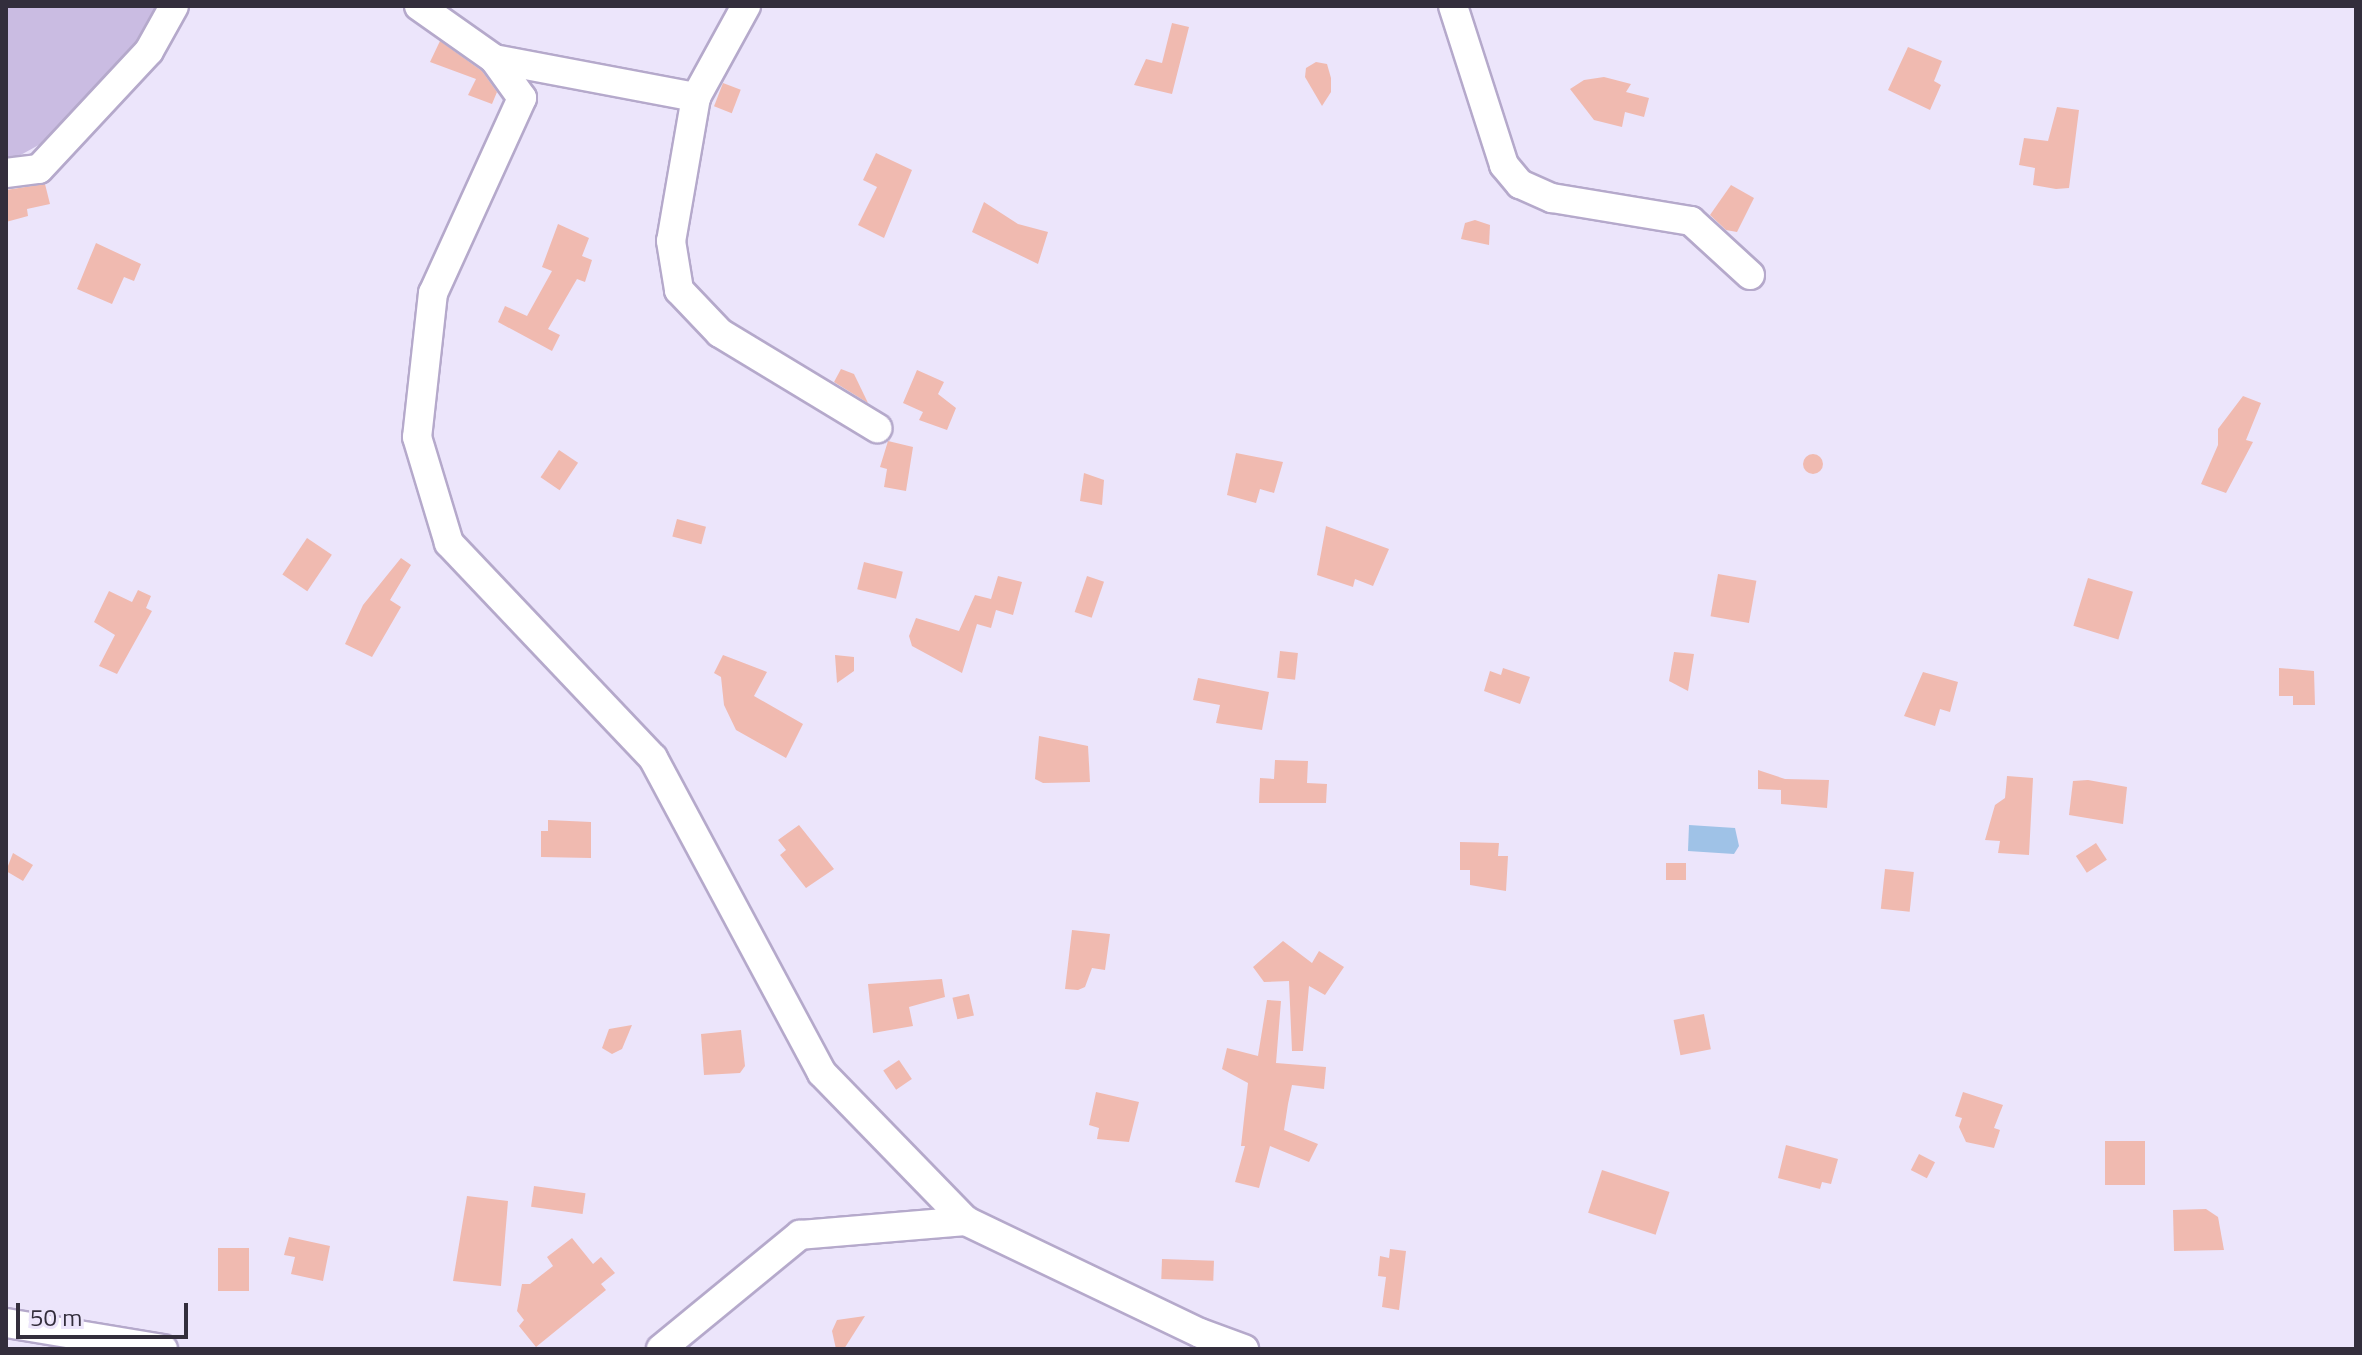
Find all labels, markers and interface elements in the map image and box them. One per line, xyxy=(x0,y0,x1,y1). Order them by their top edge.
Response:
scale bar xyxy=(20,1287,192,1337)
text: 50 m xyxy=(30,1299,82,1335)

